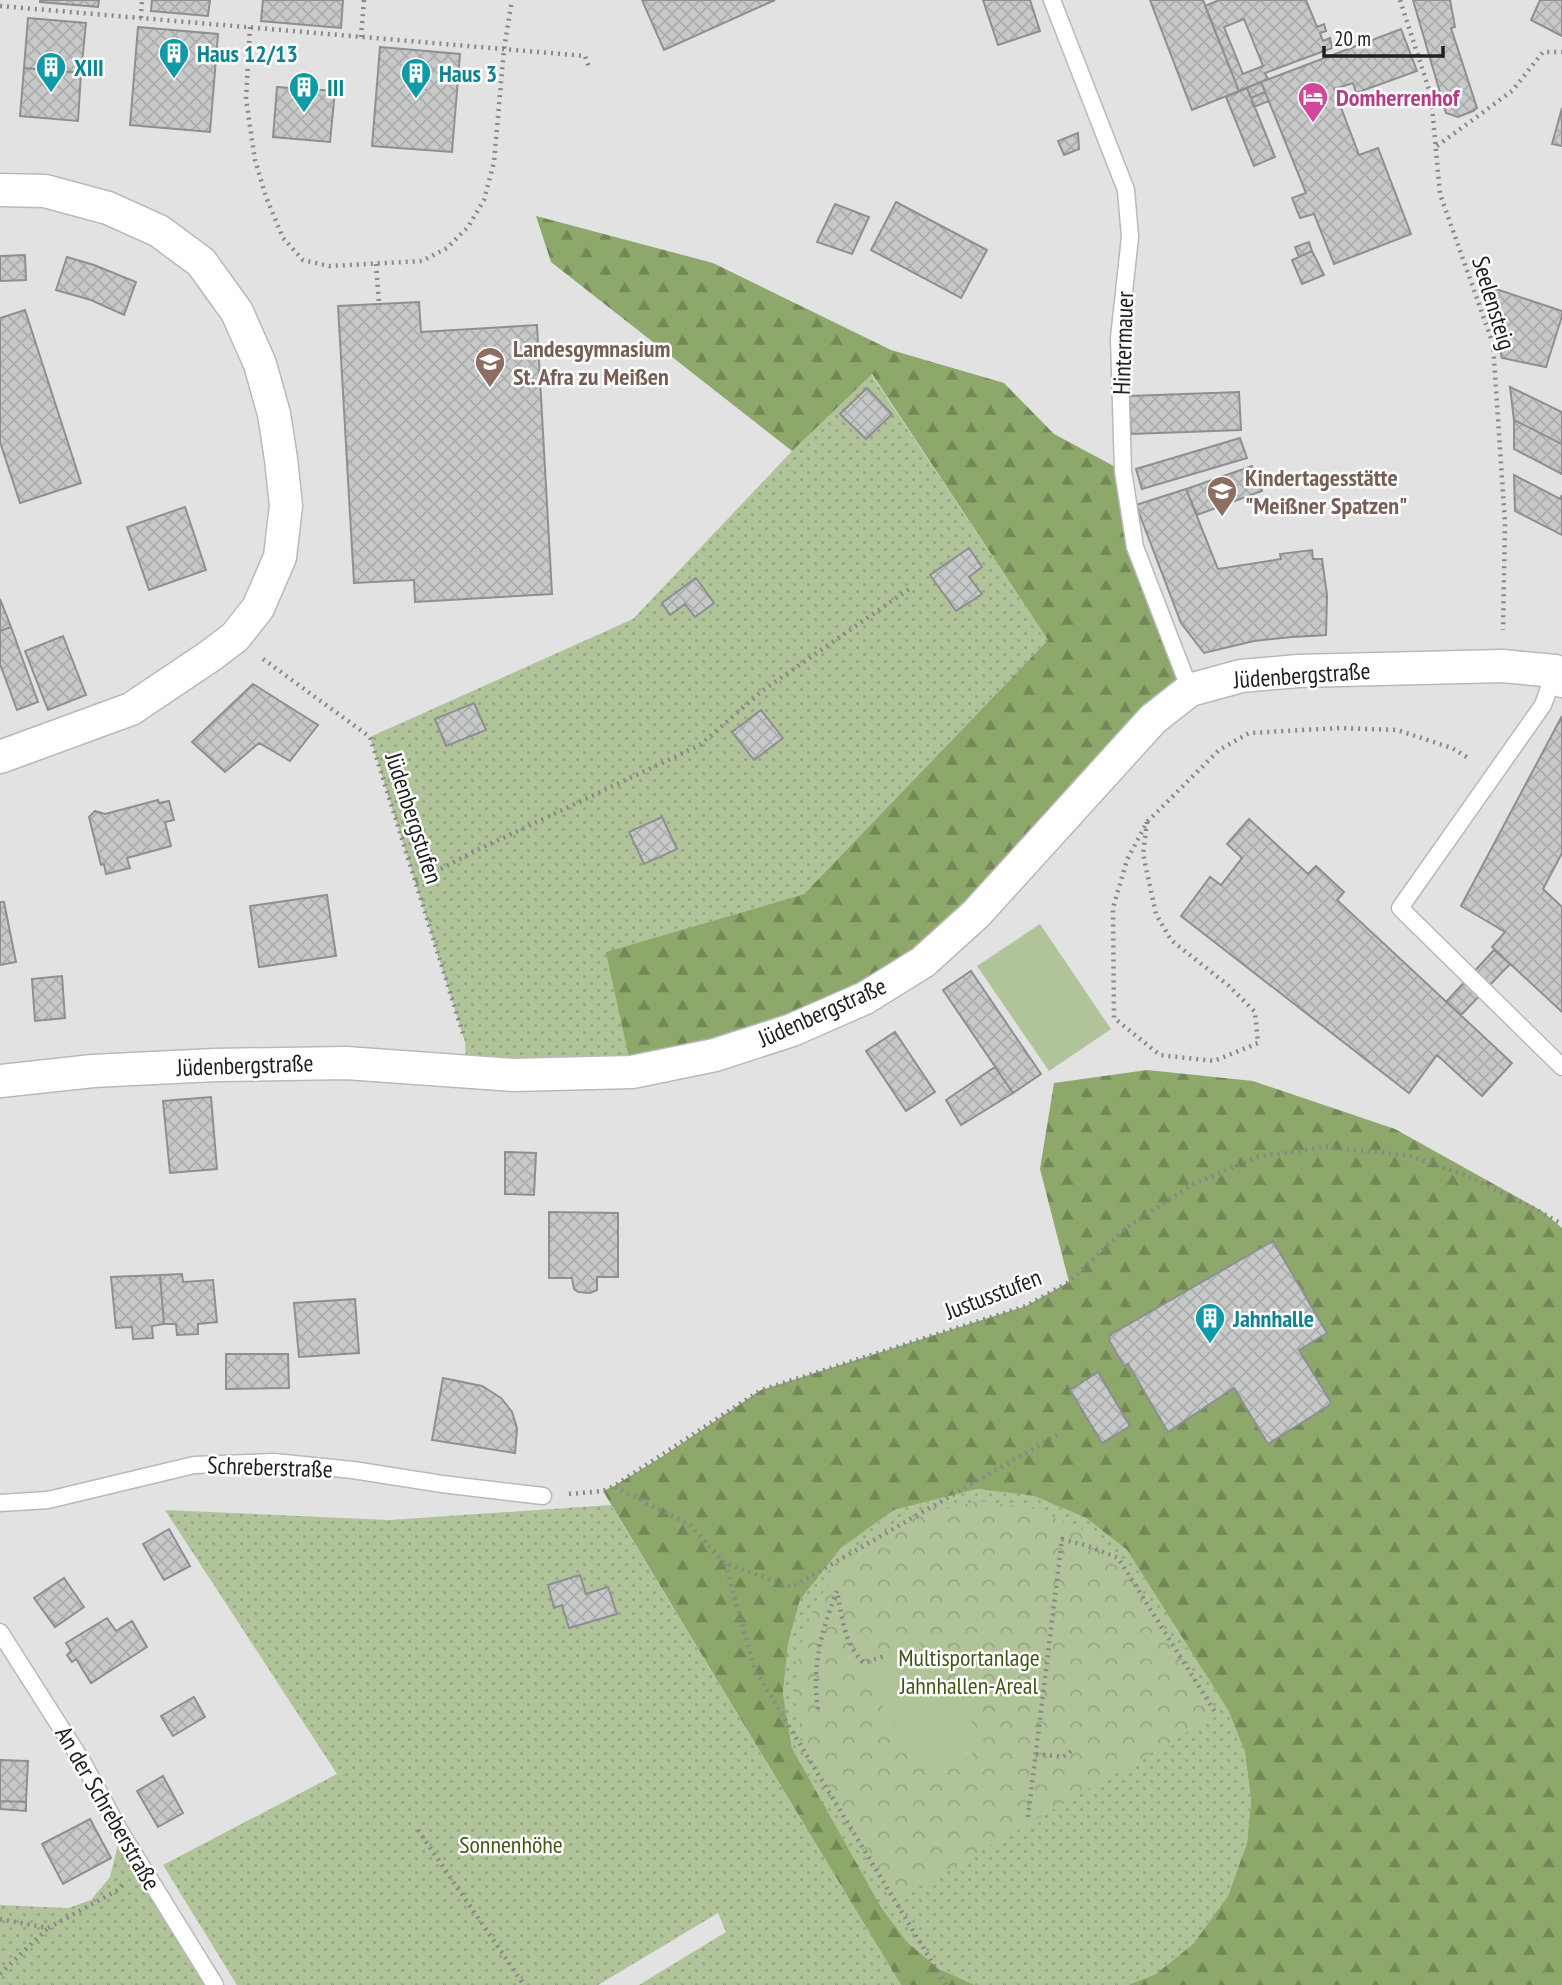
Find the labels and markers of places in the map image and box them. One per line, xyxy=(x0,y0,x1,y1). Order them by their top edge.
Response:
building icon: Haus 12/13 xyxy=(157,36,191,80)
place label: Haus 12/13 xyxy=(197,38,298,69)
building icon: XIII xyxy=(34,50,68,94)
place label: XIII xyxy=(74,52,104,83)
building icon: Haus 3 xyxy=(399,56,433,100)
place label: Haus 3 xyxy=(439,58,497,89)
building icon: III xyxy=(287,70,321,114)
place label: III xyxy=(327,72,344,103)
hotel icon: Domherrenhof xyxy=(1296,80,1330,124)
place label: Domherrenhof xyxy=(1336,82,1461,113)
place label: Landesgymnasium St. Afra zu Meißen xyxy=(513,333,670,392)
school or university icon: Landesgymnasium St. Afra zu Meißen xyxy=(473,345,507,389)
place label: Kindertagesstätte "Meißner Spatzen" xyxy=(1245,462,1408,521)
school or university icon: Kindertagesstätte "Meißner Spatzen" xyxy=(1205,474,1239,518)
building icon: Jahnhalle xyxy=(1193,1301,1227,1345)
place label: Jahnhalle xyxy=(1232,1303,1314,1334)

